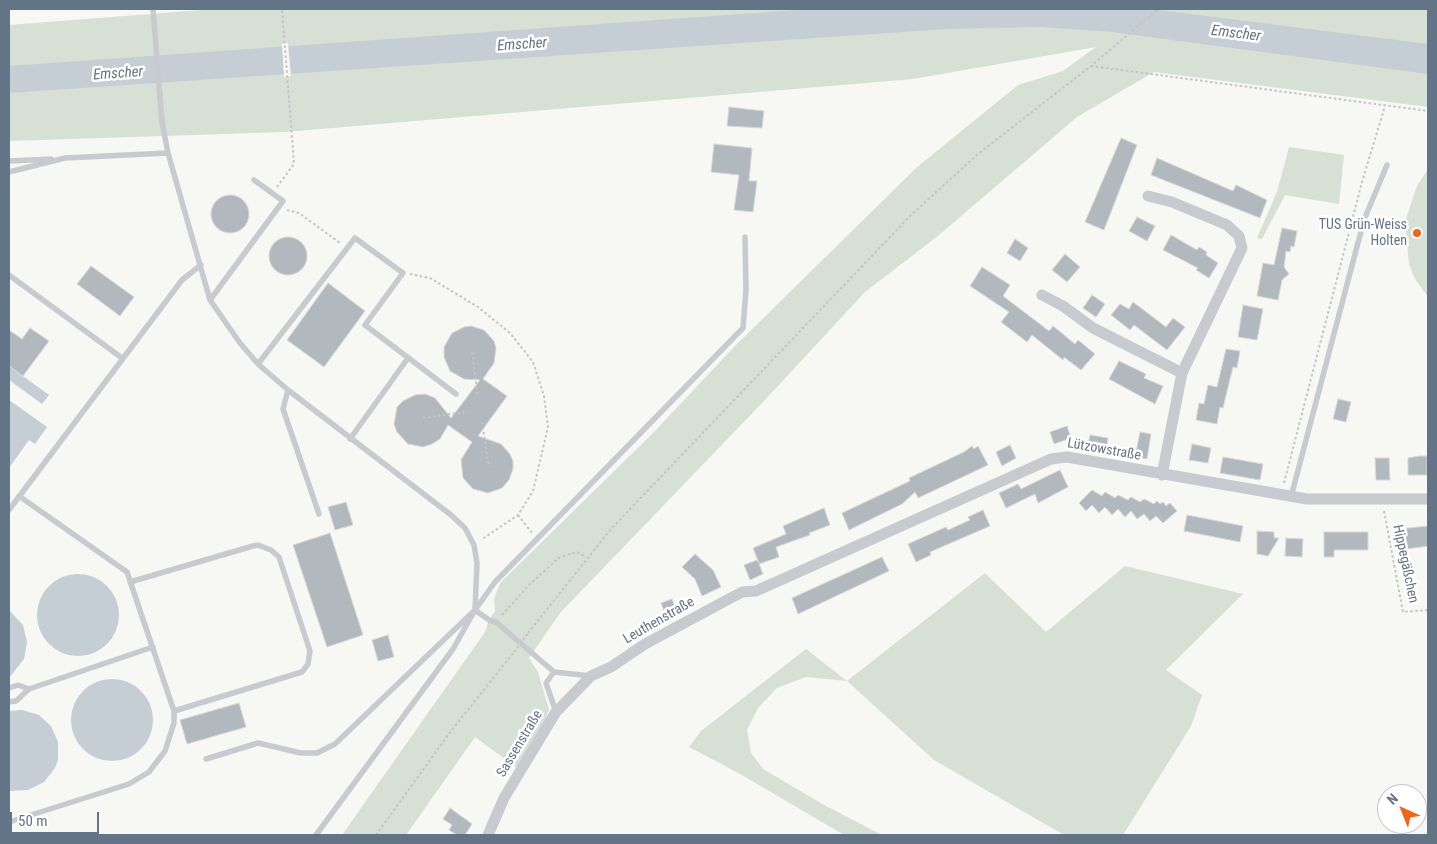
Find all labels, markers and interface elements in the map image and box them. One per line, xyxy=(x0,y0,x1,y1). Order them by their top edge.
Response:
water label: Emscher xyxy=(1210,22,1262,46)
water label: Emscher xyxy=(497,34,547,56)
water label: Emscher xyxy=(93,63,143,85)
place label: TUS Grün-Weiss Holten xyxy=(1319,217,1407,250)
marker: TUS Grün-Weiss Holten xyxy=(1411,227,1423,239)
street label: Lützowstraße xyxy=(1066,435,1142,465)
street label: Hippegäßchen xyxy=(1388,523,1422,605)
street label: Leuthenstraße xyxy=(620,594,698,648)
street label: Sassenstraße xyxy=(493,707,547,781)
north arrow xyxy=(1377,784,1427,834)
text: N xyxy=(1384,790,1401,808)
scale bar xyxy=(12,802,101,834)
text: 50 m xyxy=(18,812,48,830)

